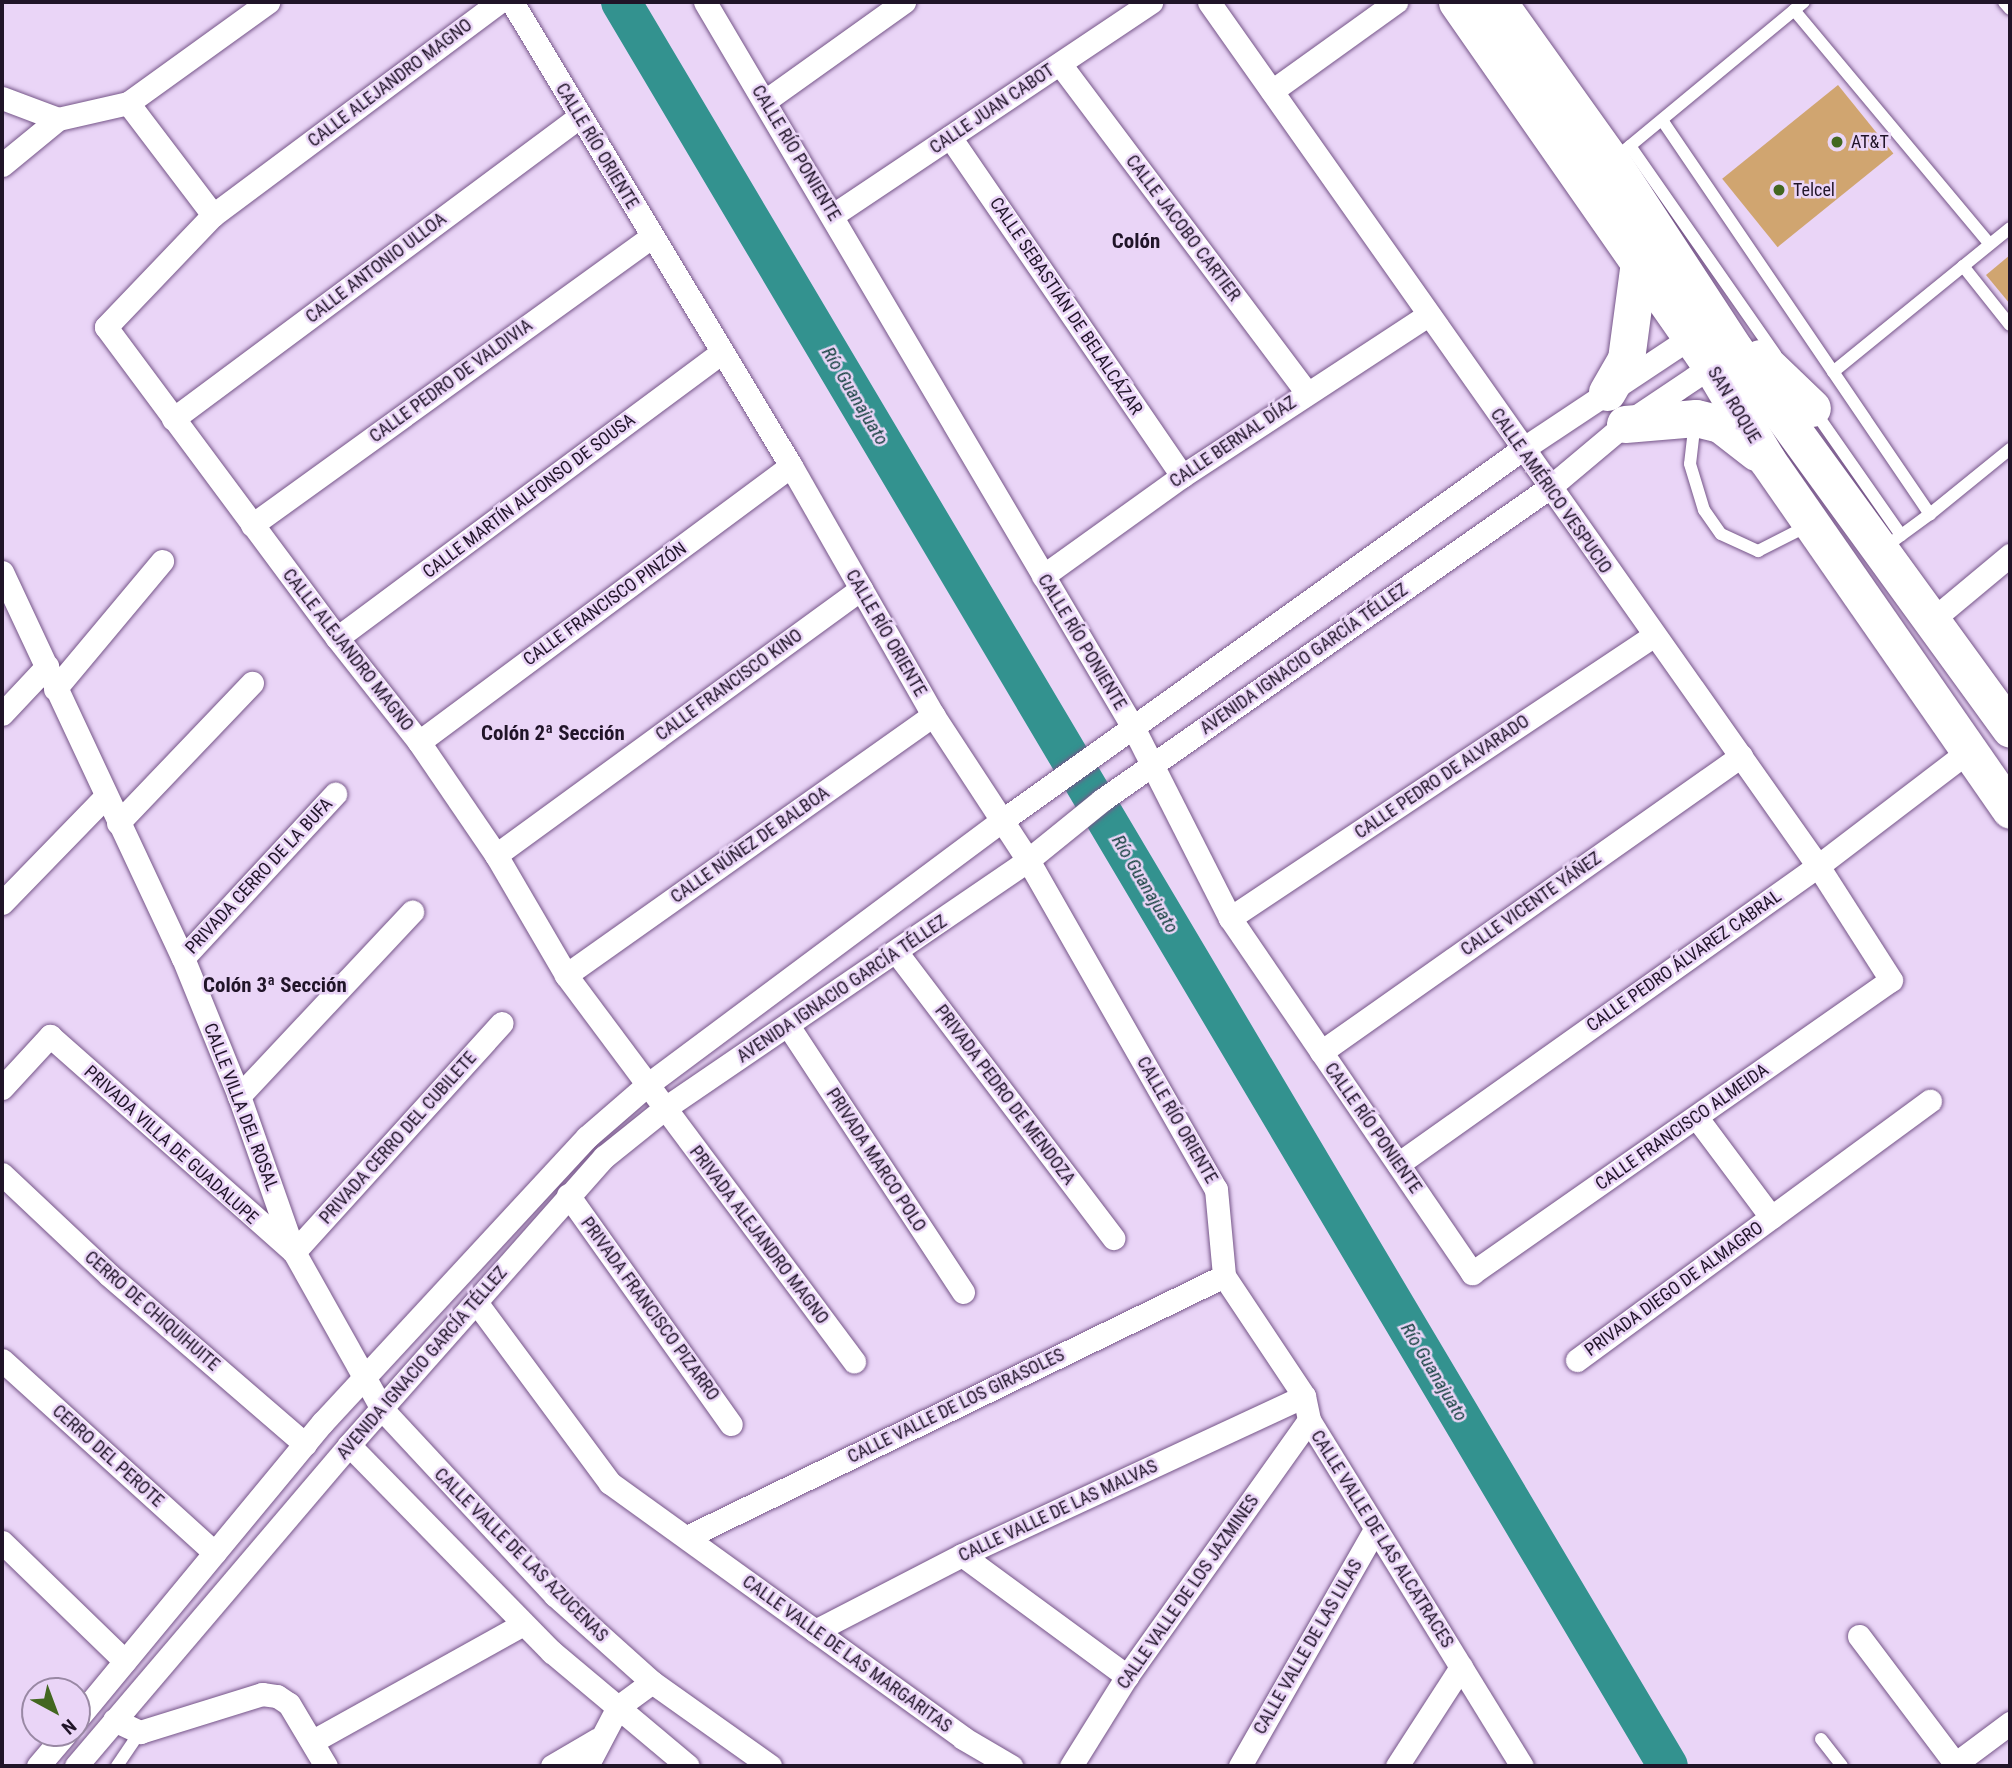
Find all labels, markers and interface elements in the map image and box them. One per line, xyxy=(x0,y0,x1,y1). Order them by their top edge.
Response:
street label: CALLE ALEJANDRO MAGNO xyxy=(304,14,476,152)
street label: CALLE JUAN CABOT xyxy=(926,59,1058,159)
street label: CALLE RÍO ORIENTE xyxy=(551,79,643,213)
street label: CALLE RÍO PONIENTE xyxy=(747,81,845,225)
place label: AT&T xyxy=(1851,131,1889,153)
marker: AT&T xyxy=(1829,134,1845,150)
street label: CALLE JACOBO CARTIER xyxy=(1121,151,1245,305)
place label: Telcel xyxy=(1793,179,1835,201)
marker: Telcel xyxy=(1771,182,1787,198)
street label: CALLE SEBASTIÁN DE BELALCÁZAR xyxy=(985,193,1147,419)
street label: CALLE ANTONIO ULLOA xyxy=(302,208,450,328)
district label: Colón xyxy=(1112,228,1160,254)
street label: CALLE PEDRO DE VALDIVIA xyxy=(365,315,537,447)
water label: Río Guanajuato xyxy=(817,343,893,449)
street label: SAN ROQUE xyxy=(1703,363,1765,447)
street label: CALLE BERNAL DÍAZ xyxy=(1166,392,1300,492)
street label: CALLE AMÉRICO VESPUCIO xyxy=(1486,404,1616,578)
street label: CALLE MARTÍN ALFONSO DE SOUSA xyxy=(419,409,639,583)
street label: CALLE FRANCISCO PINZÓN xyxy=(519,538,691,670)
street label: CALLE ALEJANDRO MAGNO xyxy=(278,564,418,736)
street label: CALLE RÍO ORIENTE xyxy=(841,566,931,700)
street label: CALLE RÍO PONIENTE xyxy=(1033,570,1131,714)
street label: AVENIDA IGNACIO GARCÍA TÉLLEZ xyxy=(1196,579,1412,739)
street label: CALLE FRANCISCO KINO xyxy=(651,625,807,745)
street label: CALLE PEDRO DE ALVARADO xyxy=(1351,710,1533,844)
district label: Colón 2ª Sección xyxy=(481,720,625,746)
street label: CALLE NÚÑEZ DE BALBOA xyxy=(667,782,833,908)
street label: PRIVADA CERRO DE LA BUFA xyxy=(181,793,337,959)
water label: Río Guanajuato xyxy=(1107,831,1183,937)
street label: CALLE VICENTE YÁÑEZ xyxy=(1457,847,1605,961)
street label: CALLE PEDRO ÁLVAREZ CABRAL xyxy=(1583,885,1785,1037)
street label: AVENIDA IGNACIO GARCÍA TÉLLEZ xyxy=(733,910,951,1068)
district label: Colón 3ª Sección xyxy=(203,972,347,998)
street label: PRIVADA PEDRO DE MENDOZA xyxy=(930,1001,1080,1189)
street label: CALLE VILLA DEL ROSAL xyxy=(199,1020,283,1194)
street label: PRIVADA CERRO DEL CUBILETE xyxy=(315,1047,481,1229)
street label: CALLE RÍO ORIENTE xyxy=(1132,1053,1222,1187)
street label: CALLE RÍO PONIENTE xyxy=(1320,1059,1426,1197)
street label: CALLE FRANCISCO ALMEIDA xyxy=(1591,1059,1773,1195)
street label: PRIVADA VILLA DE GUADALUPE xyxy=(80,1061,262,1229)
street label: PRIVADA MARCO POLO xyxy=(821,1084,931,1236)
street label: PRIVADA ALEJANDRO MAGNO xyxy=(685,1142,833,1328)
street label: PRIVADA FRANCISCO PIZARRO xyxy=(576,1213,724,1405)
street label: PRIVADA DIEGO DE ALMAGRO xyxy=(1581,1217,1767,1361)
street label: CERRO DE CHIQUIHUITE xyxy=(80,1247,224,1375)
street label: AVENIDA IGNACIO GARCÍA TÉLLEZ xyxy=(332,1262,512,1464)
water label: Río Guanajuato xyxy=(1396,1319,1472,1425)
street label: CALLE VALLE DE LOS GIRASOLES xyxy=(844,1344,1068,1468)
street label: CERRO DEL PEROTE xyxy=(48,1400,168,1512)
street label: CALLE VALLE DE LAS ALCATRACES xyxy=(1306,1426,1458,1652)
street label: CALLE VALLE DE LAS MALVAS xyxy=(955,1455,1161,1567)
street label: CALLE VALLE DE LAS AZUCENAS xyxy=(430,1464,612,1646)
street label: CALLE VALLE DE LOS JAZMINES xyxy=(1113,1491,1263,1693)
street label: CALLE VALLE DE LAS LILAS xyxy=(1249,1556,1367,1738)
street label: CALLE VALLE DE LAS MARGARITAS xyxy=(738,1571,956,1737)
north arrow xyxy=(21,1677,91,1747)
text: N xyxy=(57,1714,81,1739)

